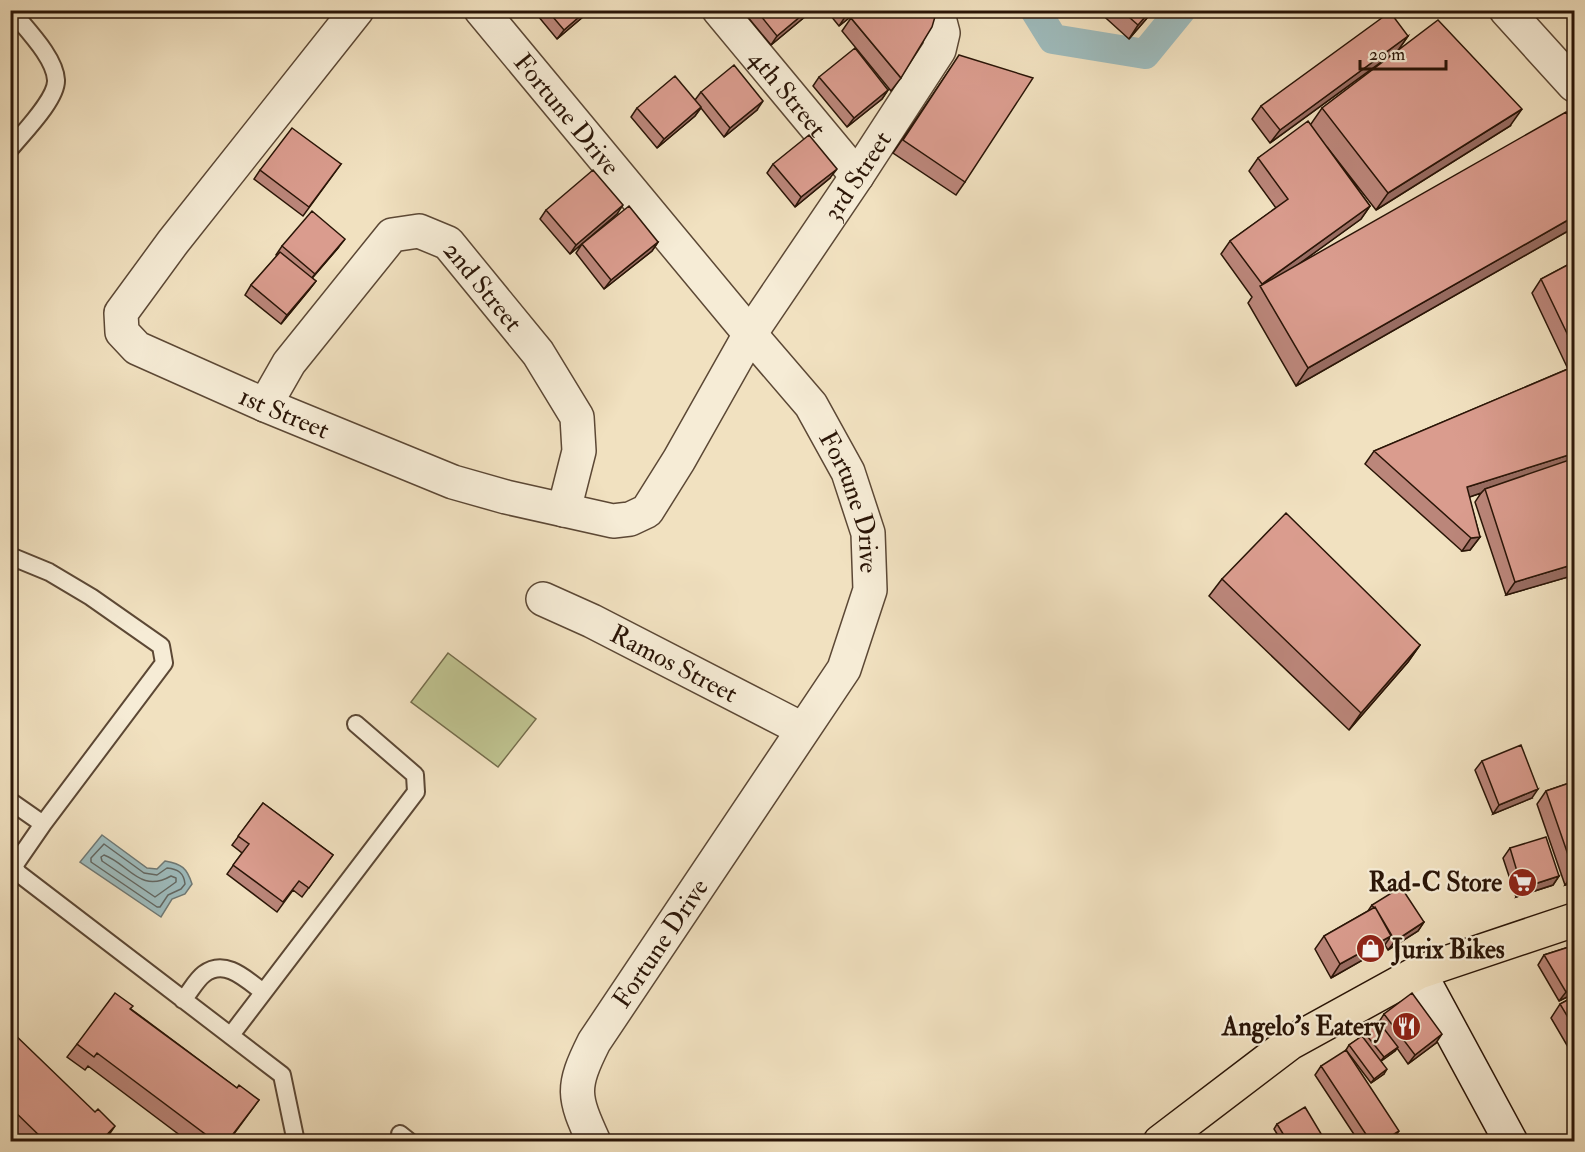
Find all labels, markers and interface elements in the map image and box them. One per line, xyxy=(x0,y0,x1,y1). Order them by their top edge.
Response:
scale bar xyxy=(1360,33,1446,71)
street label: 4th Street xyxy=(742,43,833,144)
text: 20 m xyxy=(1369,43,1405,66)
street label: Fortune Drive xyxy=(507,47,626,182)
street label: 3rd Street xyxy=(817,125,899,227)
street label: 2nd Street xyxy=(436,235,529,338)
street label: 1st Street xyxy=(234,380,334,447)
street label: Fortune Drive xyxy=(811,426,884,574)
street label: Ramos Street xyxy=(604,618,743,710)
supermarket icon: Rad-C Store xyxy=(1507,866,1539,898)
place label: Rad-C Store xyxy=(1369,867,1502,899)
street label: Fortune Drive xyxy=(606,873,716,1014)
shop icon: Jurix Bikes xyxy=(1355,933,1387,965)
place label: Jurix Bikes xyxy=(1390,934,1505,966)
restaurant icon: Angelo's Eatery xyxy=(1390,1010,1422,1042)
place label: Angelo's Eatery xyxy=(1221,1011,1387,1044)

